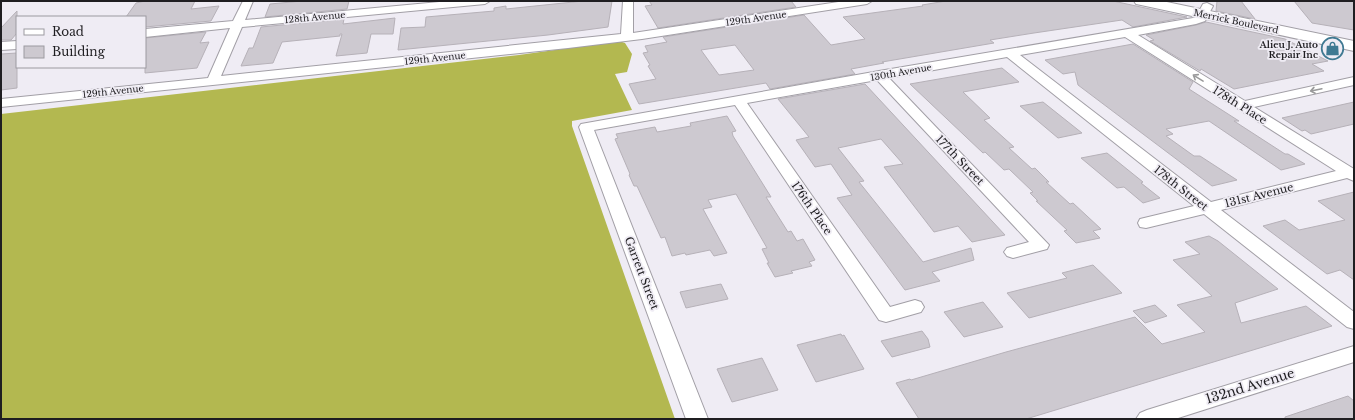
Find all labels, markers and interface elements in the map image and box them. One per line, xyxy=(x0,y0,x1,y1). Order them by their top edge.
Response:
street label: Merrick Boulevard xyxy=(1192,7,1280,35)
street label: 129th Avenue xyxy=(725,8,787,28)
street label: 128th Avenue xyxy=(284,9,346,25)
legend xyxy=(16,16,146,68)
text: Road xyxy=(52,24,84,39)
shop icon: Alieu J. Auto Repair Inc xyxy=(1320,36,1346,62)
place label: Alieu J. Auto Repair Inc xyxy=(1259,39,1318,60)
text: Building xyxy=(52,44,106,59)
street label: 129th Avenue xyxy=(404,49,466,67)
street label: 130th Avenue xyxy=(869,61,933,83)
one-way arrow xyxy=(1192,73,1204,81)
street label: 129th Avenue xyxy=(82,82,144,100)
street label: 178th Place xyxy=(1210,83,1270,127)
one-way arrow xyxy=(1310,86,1323,94)
street label: 177th Street xyxy=(933,132,988,188)
street label: 178th Street xyxy=(1151,162,1212,214)
street label: 176th Place xyxy=(789,179,835,237)
street label: 131st Avenue xyxy=(1223,180,1295,210)
street label: Garrett Street xyxy=(622,235,663,312)
street label: 132nd Avenue xyxy=(1203,364,1297,408)

